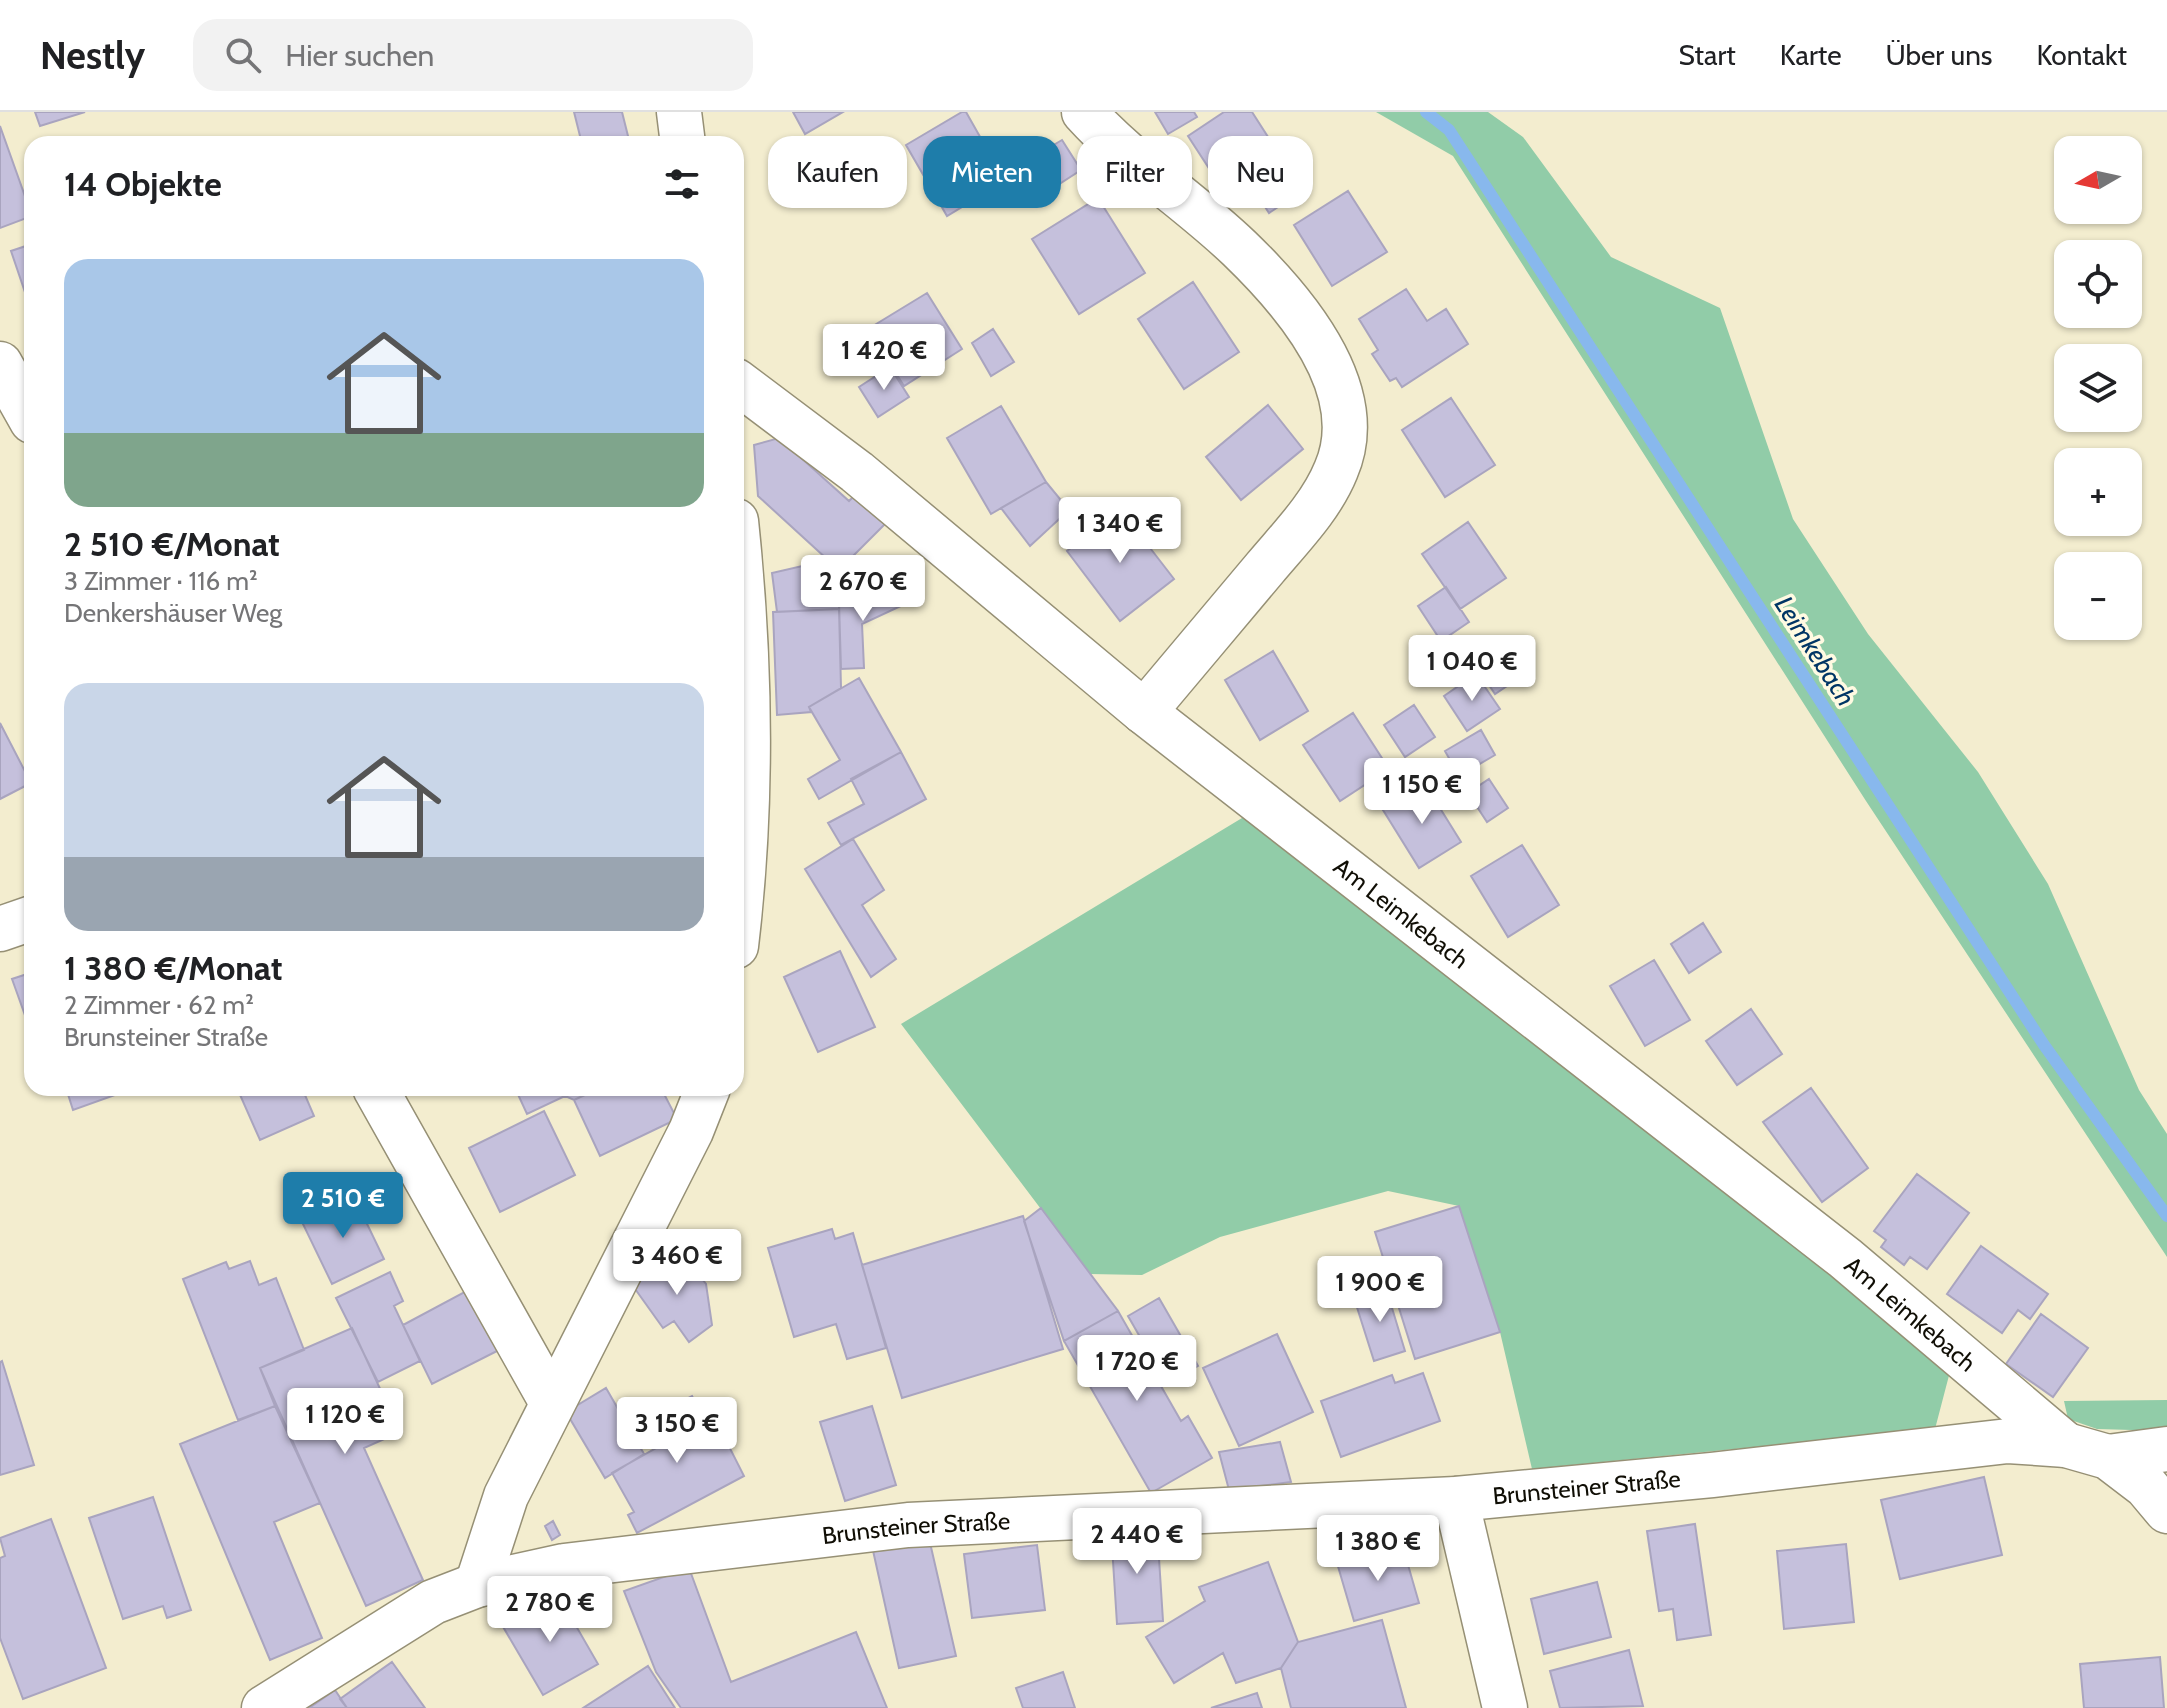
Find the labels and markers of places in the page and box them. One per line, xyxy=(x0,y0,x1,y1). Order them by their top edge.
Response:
pin: 1 420 € xyxy=(810,324,958,392)
pin: 1 340 € xyxy=(1046,497,1194,565)
pin: 2 670 € xyxy=(789,555,937,623)
pin: 1 040 € xyxy=(1398,635,1546,703)
pin: 1 150 € xyxy=(1348,758,1496,826)
pin: 2 510 € xyxy=(269,1172,417,1240)
pin: 3 460 € xyxy=(603,1229,751,1297)
pin: 1 900 € xyxy=(1306,1256,1454,1324)
pin: 1 720 € xyxy=(1063,1335,1211,1403)
pin: 1 120 € xyxy=(271,1388,419,1456)
pin: 3 150 € xyxy=(603,1397,751,1465)
pin: 2 440 € xyxy=(1063,1508,1211,1576)
pin: 1 380 € xyxy=(1304,1515,1452,1583)
pin: 2 780 € xyxy=(476,1576,624,1644)

